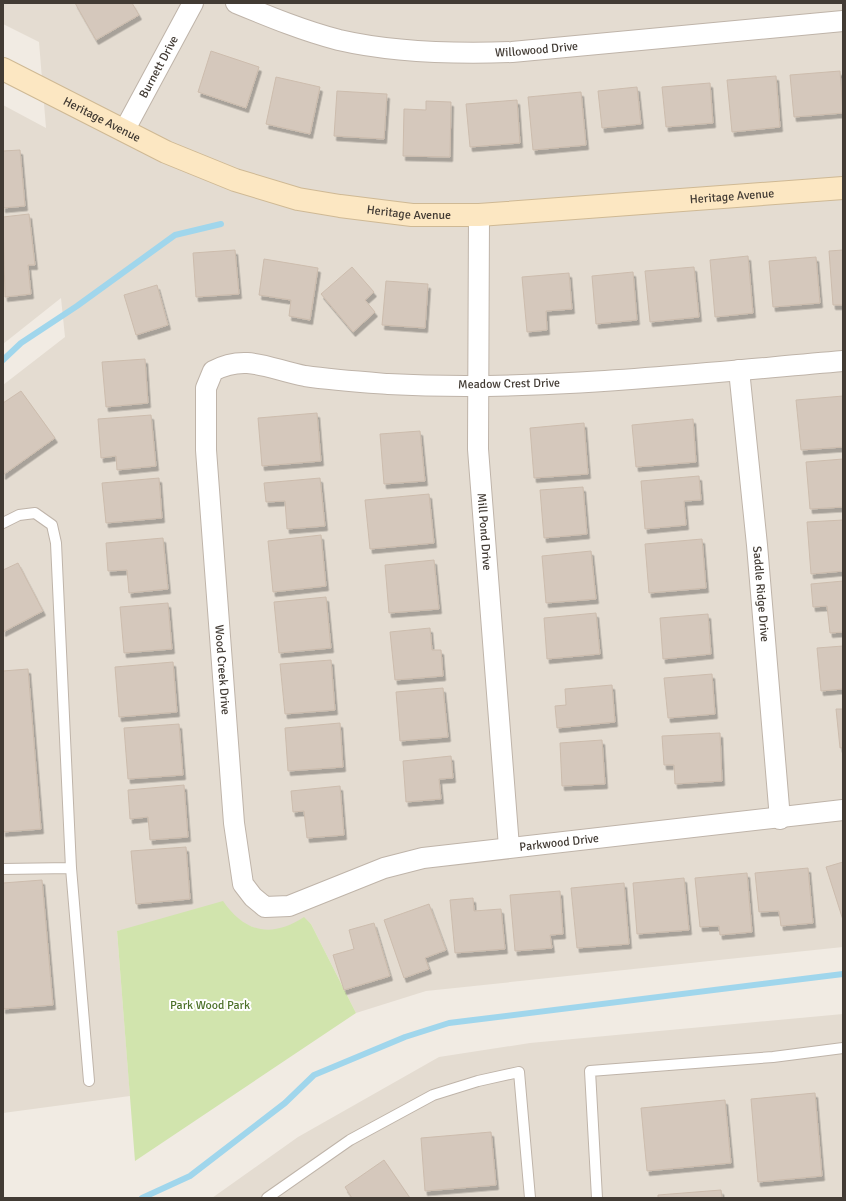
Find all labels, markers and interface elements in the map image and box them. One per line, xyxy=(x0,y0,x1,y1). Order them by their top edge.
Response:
street label: Burnett Drive xyxy=(136,33,182,101)
street label: Willowood Drive xyxy=(495,38,579,60)
street label: Heritage Avenue xyxy=(61,93,143,145)
street label: Heritage Avenue xyxy=(689,186,775,207)
street label: Heritage Avenue xyxy=(366,202,451,223)
street label: Meadow Crest Drive xyxy=(458,376,560,392)
street label: Mill Pond Drive xyxy=(474,492,495,571)
street label: Saddle Ridge Drive xyxy=(750,545,773,642)
street label: Wood Creek Drive xyxy=(212,624,233,715)
street label: Parkwood Drive xyxy=(519,830,600,854)
park label: Park Wood Park xyxy=(170,998,250,1013)

